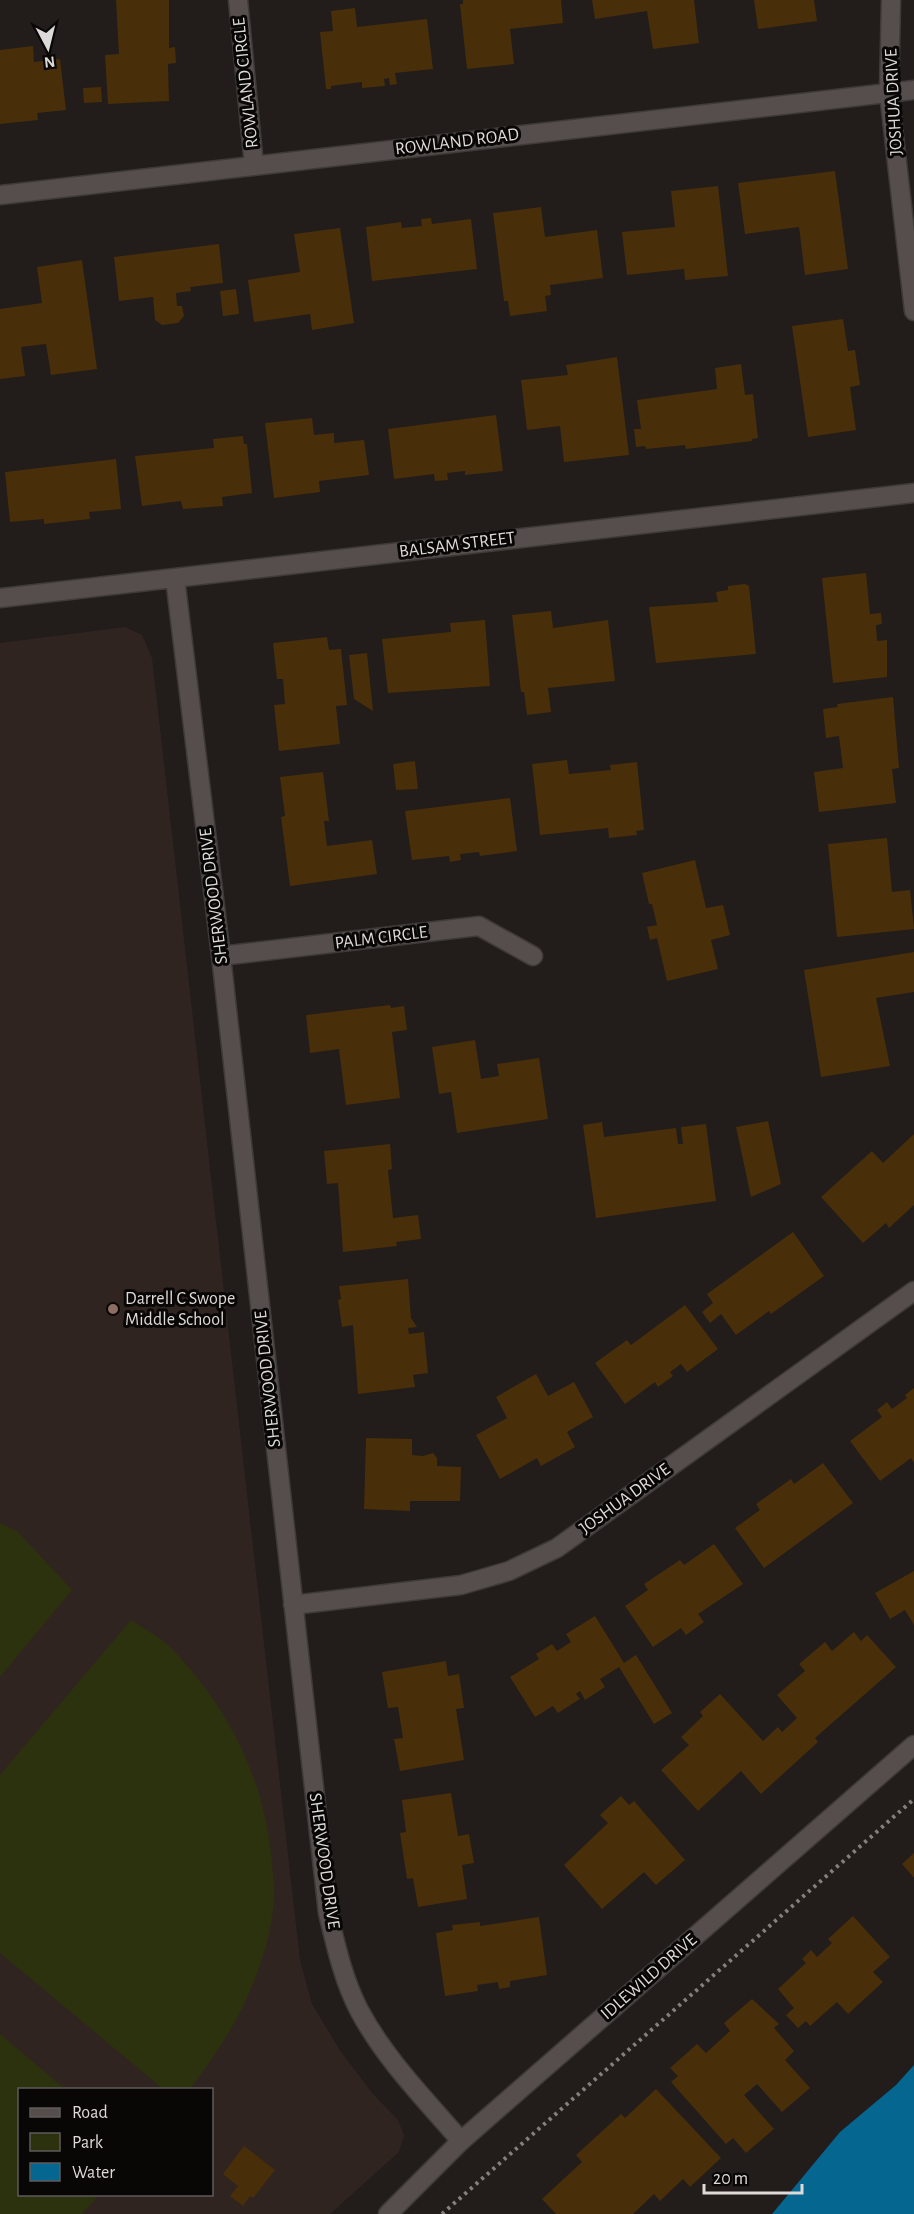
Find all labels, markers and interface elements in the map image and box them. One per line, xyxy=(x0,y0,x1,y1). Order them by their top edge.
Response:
street label: ROWLAND CIRCLE xyxy=(230,16,262,149)
north arrow xyxy=(18,18,78,78)
street label: JOSHUA DRIVE xyxy=(882,48,906,156)
text: N xyxy=(43,53,56,71)
street label: ROWLAND ROAD xyxy=(394,125,520,159)
street label: BALSAM STREET xyxy=(398,529,516,561)
street label: SHERWOOD DRIVE xyxy=(197,826,231,965)
street label: PALM CIRCLE xyxy=(334,923,429,953)
place label: Darrell C Swope Middle School xyxy=(125,1290,235,1329)
marker: Darrell C Swope Middle School xyxy=(106,1302,120,1316)
street label: SHERWOOD DRIVE xyxy=(252,1309,284,1448)
street label: JOSHUA DRIVE xyxy=(577,1460,674,1538)
street label: SHERWOOD DRIVE xyxy=(306,1792,343,1931)
street label: IDLEWILD DRIVE xyxy=(598,1930,701,2023)
legend xyxy=(18,2088,213,2196)
text: Road xyxy=(72,2104,108,2122)
text: Park xyxy=(72,2134,104,2152)
scale bar xyxy=(704,2157,802,2195)
text: Water xyxy=(72,2164,115,2182)
text: 20 m xyxy=(713,2170,748,2188)

